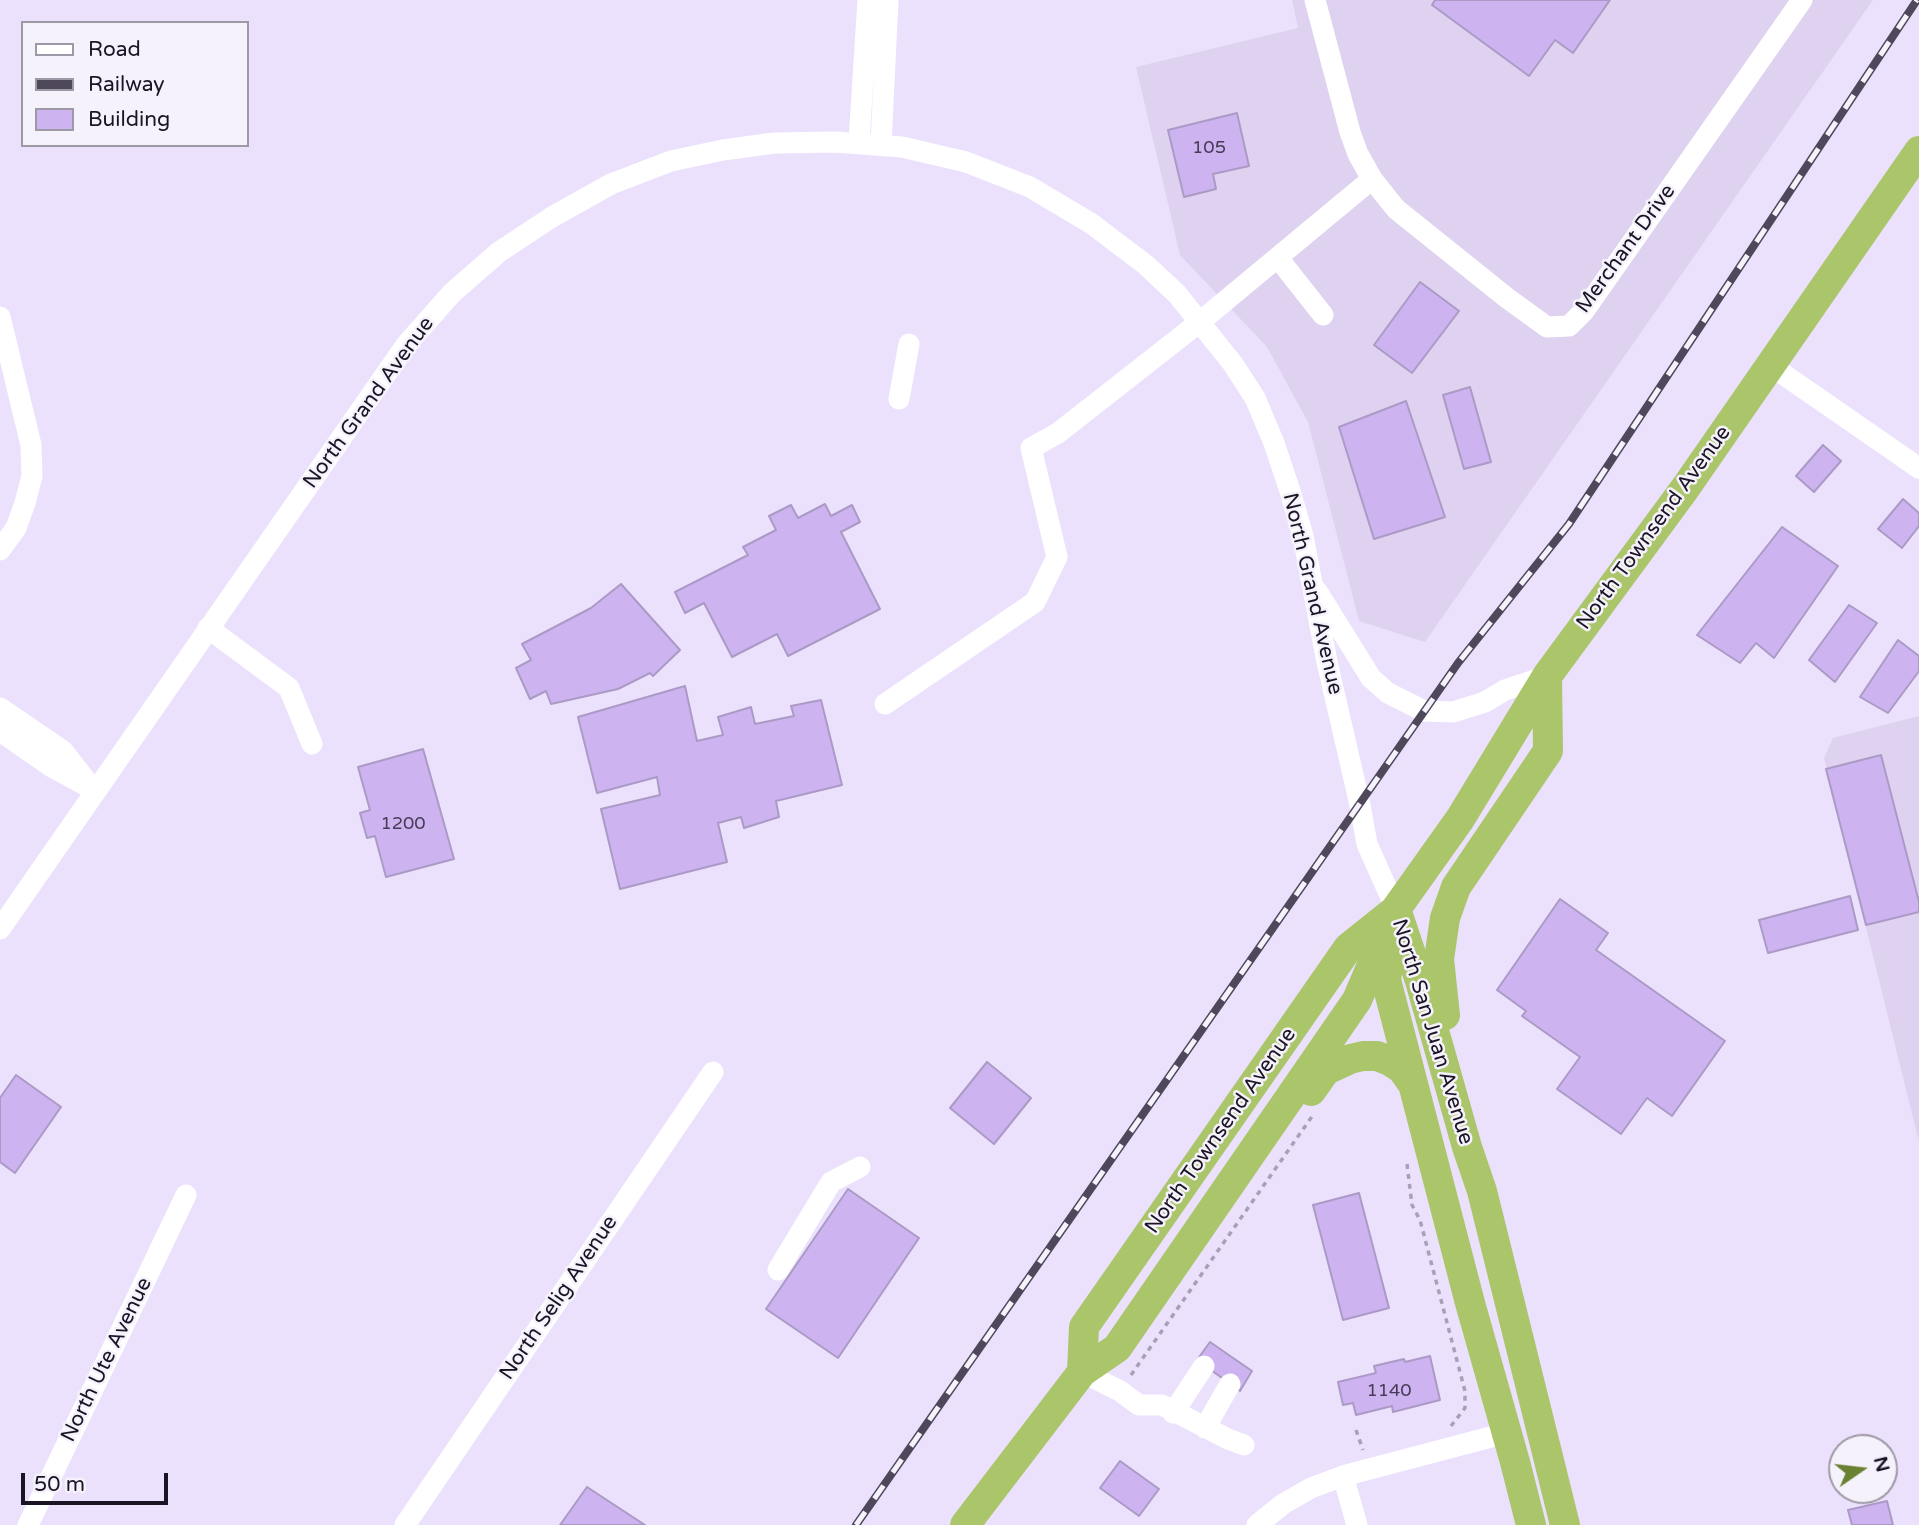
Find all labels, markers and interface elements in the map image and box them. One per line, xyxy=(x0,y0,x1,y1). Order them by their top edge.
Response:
legend xyxy=(21,21,248,147)
text: Road xyxy=(88,37,141,62)
text: Railway xyxy=(88,72,165,97)
text: Building xyxy=(88,107,170,132)
house number: 105 xyxy=(1192,137,1226,159)
street label: Merchant Drive xyxy=(1571,180,1681,318)
street label: North Grand Avenue xyxy=(298,312,440,494)
street label: North Townsend Avenue xyxy=(1572,421,1736,635)
street label: North Grand Avenue xyxy=(1277,491,1347,697)
house number: 1200 xyxy=(380,813,426,835)
street label: North San Juan Avenue xyxy=(1386,916,1478,1148)
street label: North Townsend Avenue xyxy=(1140,1023,1302,1239)
street label: North Selig Avenue xyxy=(495,1211,623,1385)
street label: North Ute Avenue xyxy=(56,1274,158,1446)
house number: 1140 xyxy=(1366,1380,1412,1402)
north arrow xyxy=(1828,1434,1898,1504)
text: N xyxy=(1869,1454,1894,1474)
scale bar xyxy=(24,1458,172,1502)
text: 50 m xyxy=(34,1472,85,1497)

